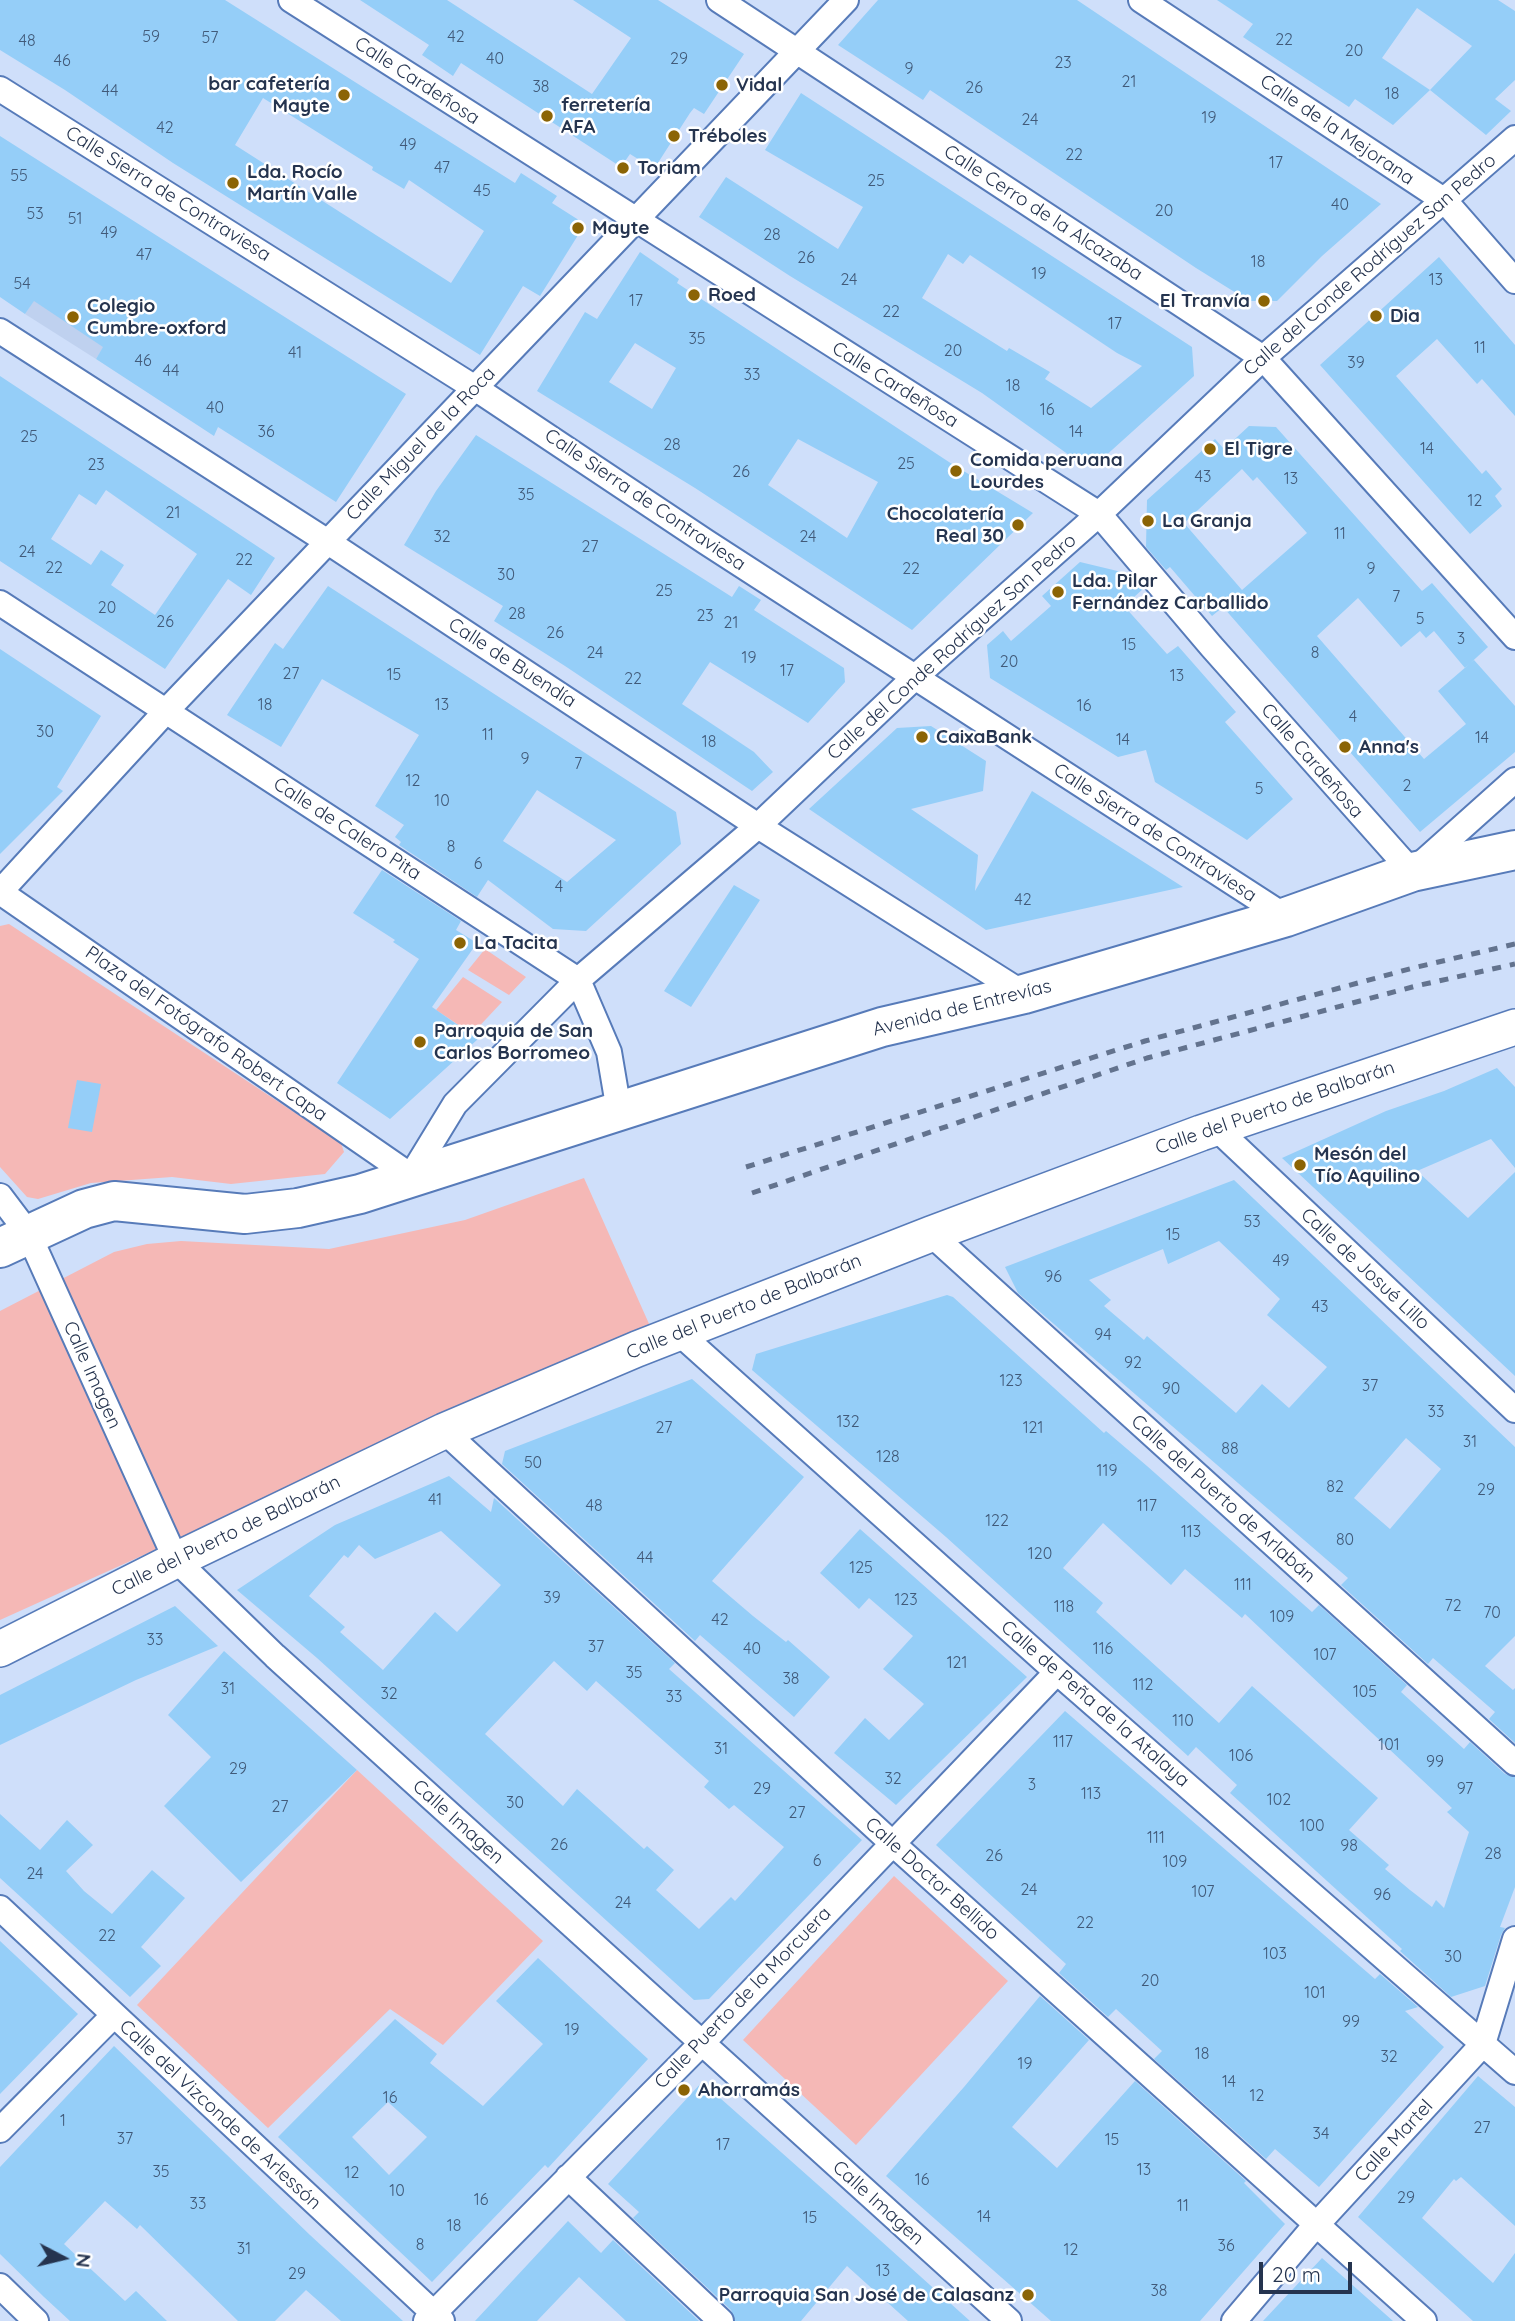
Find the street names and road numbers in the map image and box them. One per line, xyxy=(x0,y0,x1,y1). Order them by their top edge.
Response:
street label: Calle Cardeñosa xyxy=(350,32,484,130)
street label: Calle de la Mejorana xyxy=(1256,70,1418,190)
street label: Calle Sierra de Contraviesa xyxy=(61,121,275,267)
street label: Calle Cerro de la Alcazaba xyxy=(939,140,1147,286)
street label: Calle del Conde Rodríguez San Pedro xyxy=(1239,149,1501,381)
street label: Calle Cardeñosa xyxy=(828,337,962,433)
street label: Calle Miguel de la Roca xyxy=(342,362,500,526)
street label: Calle Sierra de Contraviesa xyxy=(540,424,750,576)
street label: Calle del Conde Rodríguez San Pedro xyxy=(823,529,1081,765)
street label: Calle de Buendía xyxy=(444,613,580,713)
street label: Calle Cardeñosa xyxy=(1256,699,1368,823)
street label: Calle Sierra de Contraviesa xyxy=(1049,759,1261,907)
street label: Calle de Calero Pita xyxy=(269,773,425,885)
street label: Plaza del Fotógrafo Robert Capa xyxy=(81,941,331,1127)
street label: Avenida de Entrevías xyxy=(870,975,1054,1041)
street label: Calle del Puerto de Balbarán xyxy=(1152,1056,1398,1160)
street label: Calle de Josué Lillo xyxy=(1296,1203,1434,1335)
street label: Calle del Puerto de Balbarán xyxy=(623,1249,865,1365)
street label: Calle Imagen xyxy=(58,1318,126,1432)
street label: Calle del Puerto de Arlabán xyxy=(1126,1410,1320,1588)
street label: Calle del Puerto de Balbarán xyxy=(108,1471,344,1601)
street label: Calle de Peña de la Atalaya xyxy=(996,1616,1194,1792)
street label: Calle Imagen xyxy=(408,1775,508,1869)
street label: Calle Doctor Bellido xyxy=(860,1813,1004,1945)
street label: Calle Puerto de la Morcuera xyxy=(650,1902,836,2094)
street label: Calle del Vizconde de Arlessón xyxy=(114,2015,326,2215)
street label: Calle Martel xyxy=(1350,2095,1438,2187)
street label: Calle Imagen xyxy=(828,2156,928,2250)

